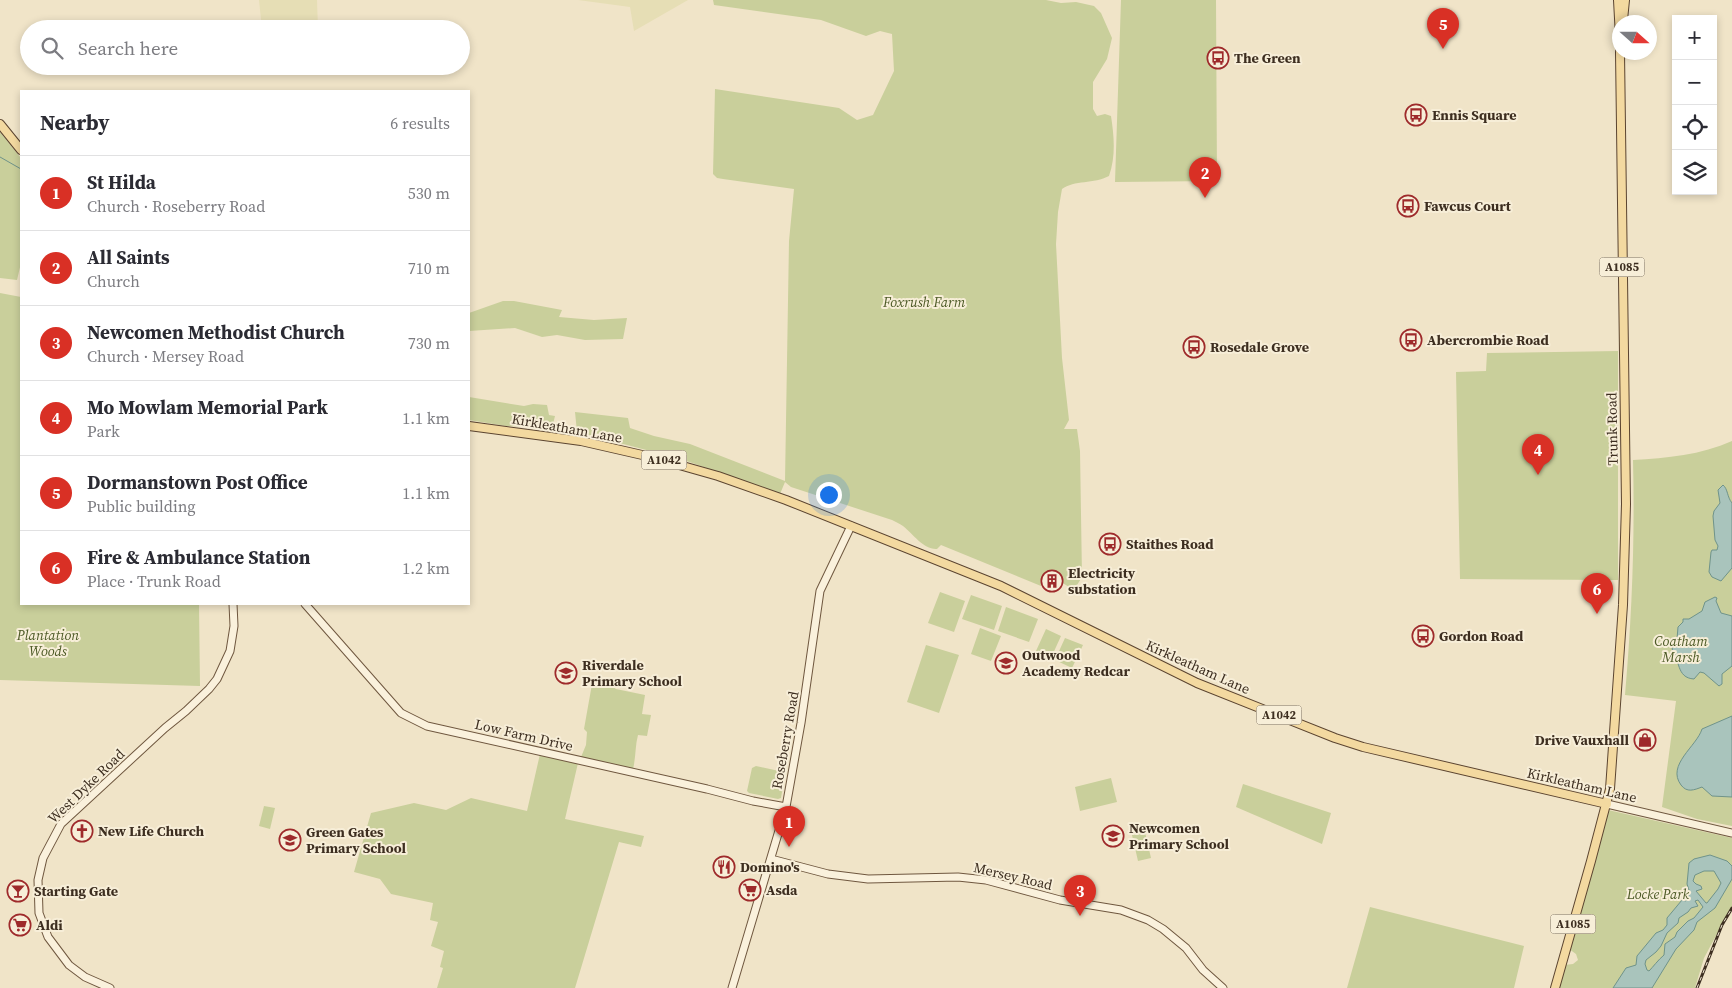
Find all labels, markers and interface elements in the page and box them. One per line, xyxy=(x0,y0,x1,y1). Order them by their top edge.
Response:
pin: 5 xyxy=(1427,8,1459,49)
north arrow xyxy=(1612,15,1657,60)
map controls xyxy=(1672,15,1717,195)
button: + xyxy=(1672,15,1717,60)
search box xyxy=(20,20,470,75)
icon: search xyxy=(38,34,66,62)
text: Search here xyxy=(78,35,178,61)
bus stop icon: The Green xyxy=(1206,46,1230,70)
place label: The Green xyxy=(1234,48,1301,68)
button: − xyxy=(1672,60,1717,105)
bus stop icon: Ennis Square xyxy=(1404,103,1428,127)
place label: Ennis Square xyxy=(1432,105,1517,125)
button: locate xyxy=(1672,105,1717,150)
text: Nearby xyxy=(40,108,110,137)
text: 6 results xyxy=(390,112,450,134)
button: layers xyxy=(1672,150,1717,195)
pin: 2 xyxy=(1189,157,1221,198)
text: St Hilda xyxy=(87,169,156,195)
text: 1 xyxy=(52,182,60,204)
text: 530 m xyxy=(408,182,450,204)
bus stop icon: Fawcus Court xyxy=(1396,194,1420,218)
text: Church · Roseberry Road xyxy=(87,195,265,217)
place label: Fawcus Court xyxy=(1424,196,1512,216)
text: All Saints xyxy=(87,244,170,270)
text: 2 xyxy=(52,257,60,279)
text: 710 m xyxy=(408,257,450,279)
road number: A1085 xyxy=(1600,258,1644,276)
text: Church xyxy=(87,270,140,292)
park label: Foxrush Farm xyxy=(882,292,966,312)
text: Newcomen Methodist Church xyxy=(87,319,345,345)
bus stop icon: Abercrombie Road xyxy=(1399,328,1423,352)
place label: Abercrombie Road xyxy=(1427,330,1550,350)
text: 3 xyxy=(52,332,60,354)
text: 730 m xyxy=(408,332,450,354)
bus stop icon: Rosedale Grove xyxy=(1182,335,1206,359)
place label: Rosedale Grove xyxy=(1210,337,1309,357)
text: Church · Mersey Road xyxy=(87,345,244,367)
street label: Trunk Road xyxy=(1601,392,1623,466)
text: Mo Mowlam Memorial Park xyxy=(87,394,328,420)
text: 4 xyxy=(52,407,60,429)
text: 1.1 km xyxy=(402,407,450,429)
street label: Kirkleatham Lane xyxy=(510,408,624,448)
text: Park xyxy=(87,420,120,442)
pin: 4 xyxy=(1522,434,1554,475)
road number: A1042 xyxy=(642,450,686,470)
text: Dormanstown Post Office xyxy=(87,469,308,495)
text: 5 xyxy=(52,482,60,504)
text: 1.1 km xyxy=(402,482,450,504)
your location xyxy=(816,482,842,508)
text: Public building xyxy=(87,495,196,517)
bus stop icon: Staithes Road xyxy=(1098,532,1122,556)
place label: Staithes Road xyxy=(1126,534,1214,554)
text: Fire & Ambulance Station xyxy=(87,544,310,570)
text: 6 xyxy=(52,557,60,579)
text: 1.2 km xyxy=(402,557,450,579)
place label: Electricity substation xyxy=(1068,563,1136,599)
building icon: Electricity substation xyxy=(1040,569,1064,593)
text: Place · Trunk Road xyxy=(87,570,221,592)
pin: 6 xyxy=(1581,573,1613,614)
bus stop icon: Gordon Road xyxy=(1411,624,1435,648)
park label: Plantation Woods xyxy=(16,625,79,661)
place label: Gordon Road xyxy=(1439,626,1524,646)
park label: Coatham Marsh xyxy=(1654,631,1708,667)
street label: Kirkleatham Lane xyxy=(1143,635,1253,699)
place label: Outwood Academy Redcar xyxy=(1022,645,1130,681)
school or university icon: Outwood Academy Redcar xyxy=(994,651,1018,675)
place label: Riverdale Primary School xyxy=(582,655,683,691)
school or university icon: Riverdale Primary School xyxy=(554,661,578,685)
street label: Roseberry Road xyxy=(767,689,803,791)
road number: A1042 xyxy=(1256,706,1302,724)
street label: Low Farm Drive xyxy=(473,714,575,756)
shop icon: Drive Vauxhall xyxy=(1633,728,1657,752)
place label: Drive Vauxhall xyxy=(1535,730,1629,750)
street label: West Dyke Road xyxy=(43,744,129,828)
street label: Kirkleatham Lane xyxy=(1525,763,1639,807)
pin: 1 xyxy=(773,806,805,847)
place label: Newcomen Primary School xyxy=(1129,818,1230,854)
church icon: New Life Church xyxy=(70,819,94,843)
place label: New Life Church xyxy=(98,821,205,841)
place label: Green Gates Primary School xyxy=(306,822,407,858)
school or university icon: Newcomen Primary School xyxy=(1101,824,1125,848)
school or university icon: Green Gates Primary School xyxy=(278,828,302,852)
restaurant icon: Domino's xyxy=(712,855,736,879)
place label: Domino's xyxy=(740,857,800,877)
street label: Mersey Road xyxy=(972,857,1055,895)
pin: 3 xyxy=(1064,875,1096,916)
supermarket icon: Asda xyxy=(738,878,762,902)
bar icon: Starting Gate xyxy=(6,879,30,903)
place label: Asda xyxy=(766,880,798,900)
place label: Starting Gate xyxy=(34,881,118,901)
park label: Locke Park xyxy=(1626,884,1690,904)
supermarket icon: Aldi xyxy=(8,913,32,937)
road number: A1085 xyxy=(1550,914,1596,934)
place label: Aldi xyxy=(36,915,63,935)

